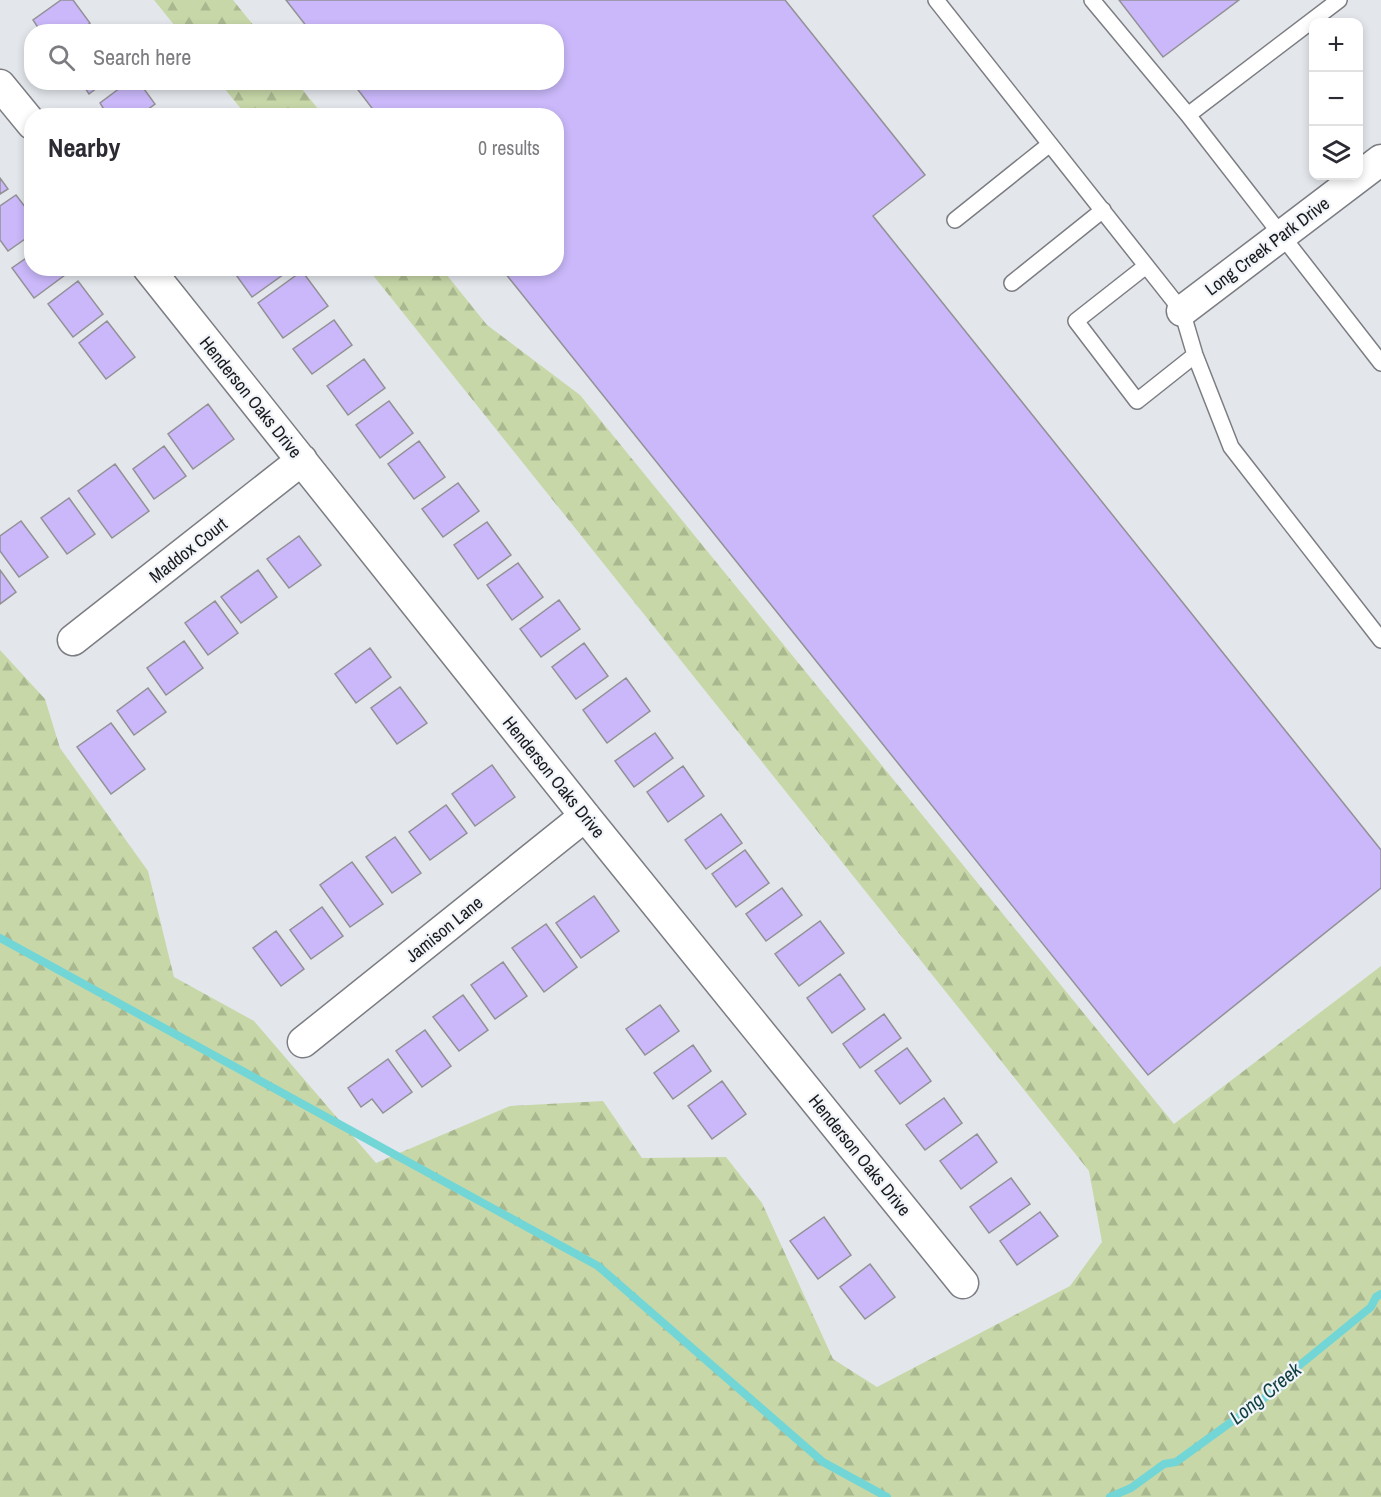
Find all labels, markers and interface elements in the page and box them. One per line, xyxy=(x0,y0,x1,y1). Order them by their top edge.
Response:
map controls xyxy=(1309,18,1363,180)
button: + xyxy=(1309,18,1363,72)
search box xyxy=(24,24,564,90)
icon: search xyxy=(45,41,78,74)
text: Search here xyxy=(93,42,191,72)
button: − xyxy=(1309,72,1363,126)
button: layers xyxy=(1309,126,1363,180)
text: Nearby xyxy=(48,130,120,165)
text: 0 results xyxy=(478,134,540,161)
street label: Long Creek Park Drive xyxy=(1200,191,1334,301)
street label: Henderson Oaks Drive xyxy=(194,331,308,463)
street label: Maddox Court xyxy=(144,512,232,588)
street label: Henderson Oaks Drive xyxy=(497,711,611,843)
street label: Jamison Lane xyxy=(400,890,488,968)
street label: Henderson Oaks Drive xyxy=(803,1089,917,1221)
water label: Long Creek xyxy=(1224,1355,1307,1430)

